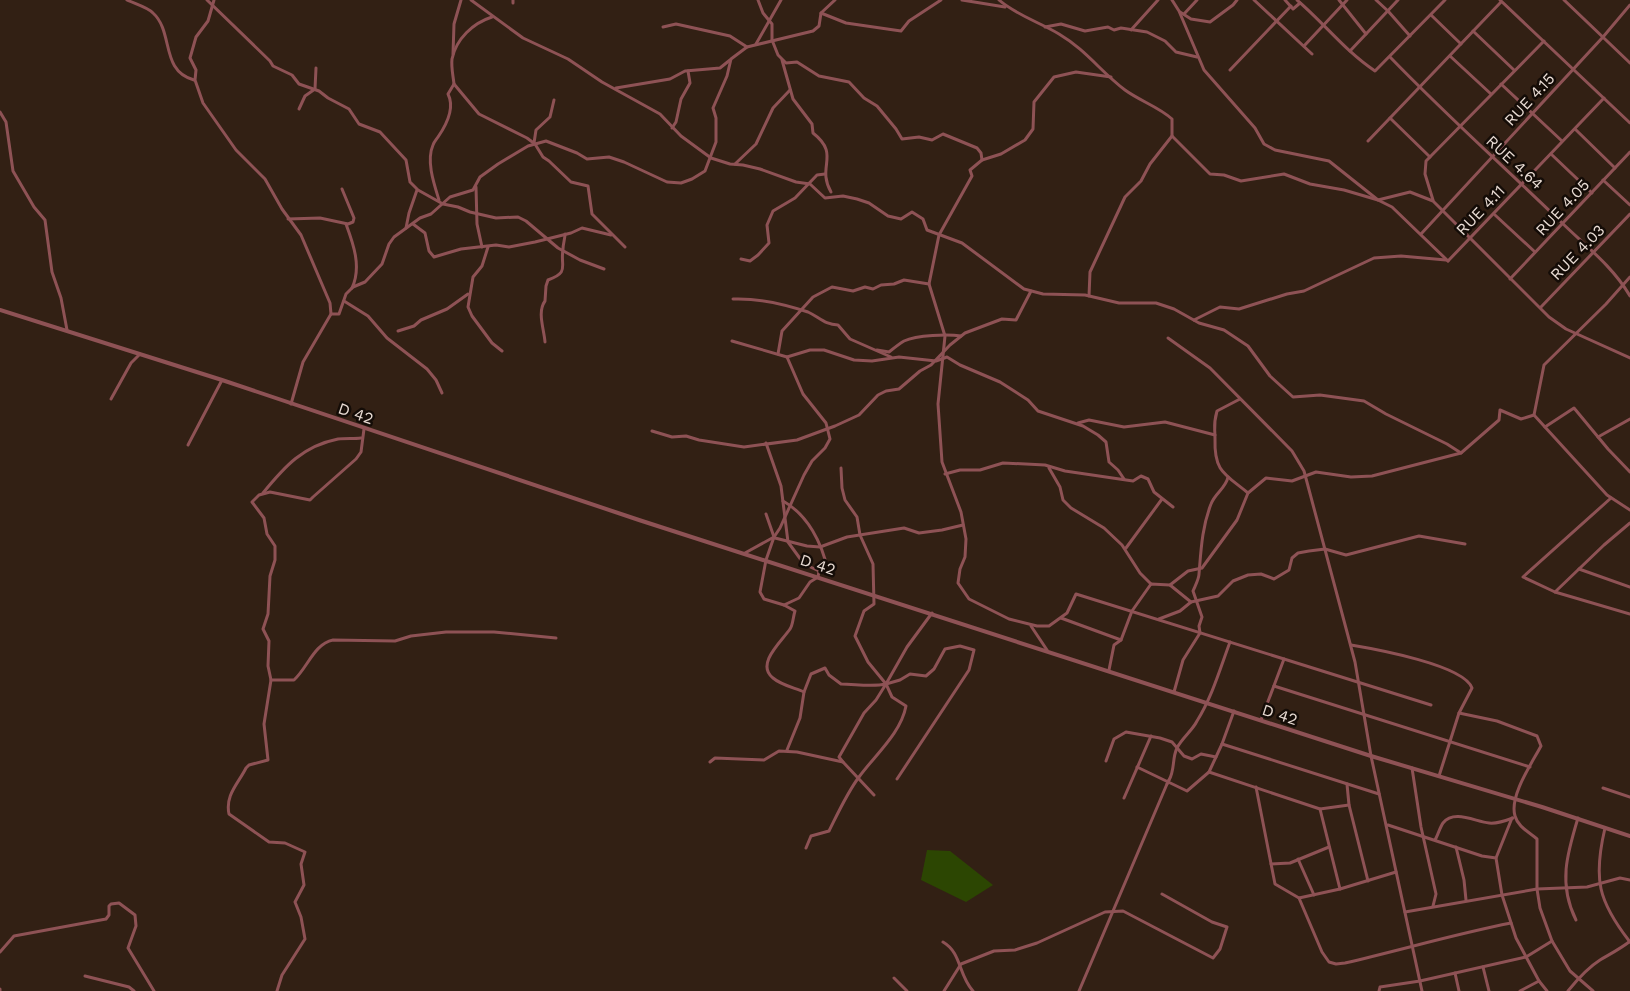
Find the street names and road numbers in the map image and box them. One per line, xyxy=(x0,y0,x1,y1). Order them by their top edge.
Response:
street label: RUE 4.15 xyxy=(1500,69,1559,130)
street label: RUE 4.64 xyxy=(1482,131,1547,194)
street label: RUE 4.05 xyxy=(1531,175,1593,240)
street label: RUE 4.11 xyxy=(1452,181,1509,239)
street label: RUE 4.03 xyxy=(1546,221,1609,284)
street label: D 42 xyxy=(336,399,376,428)
street label: D 42 xyxy=(798,550,838,579)
street label: D 42 xyxy=(1260,700,1300,729)

